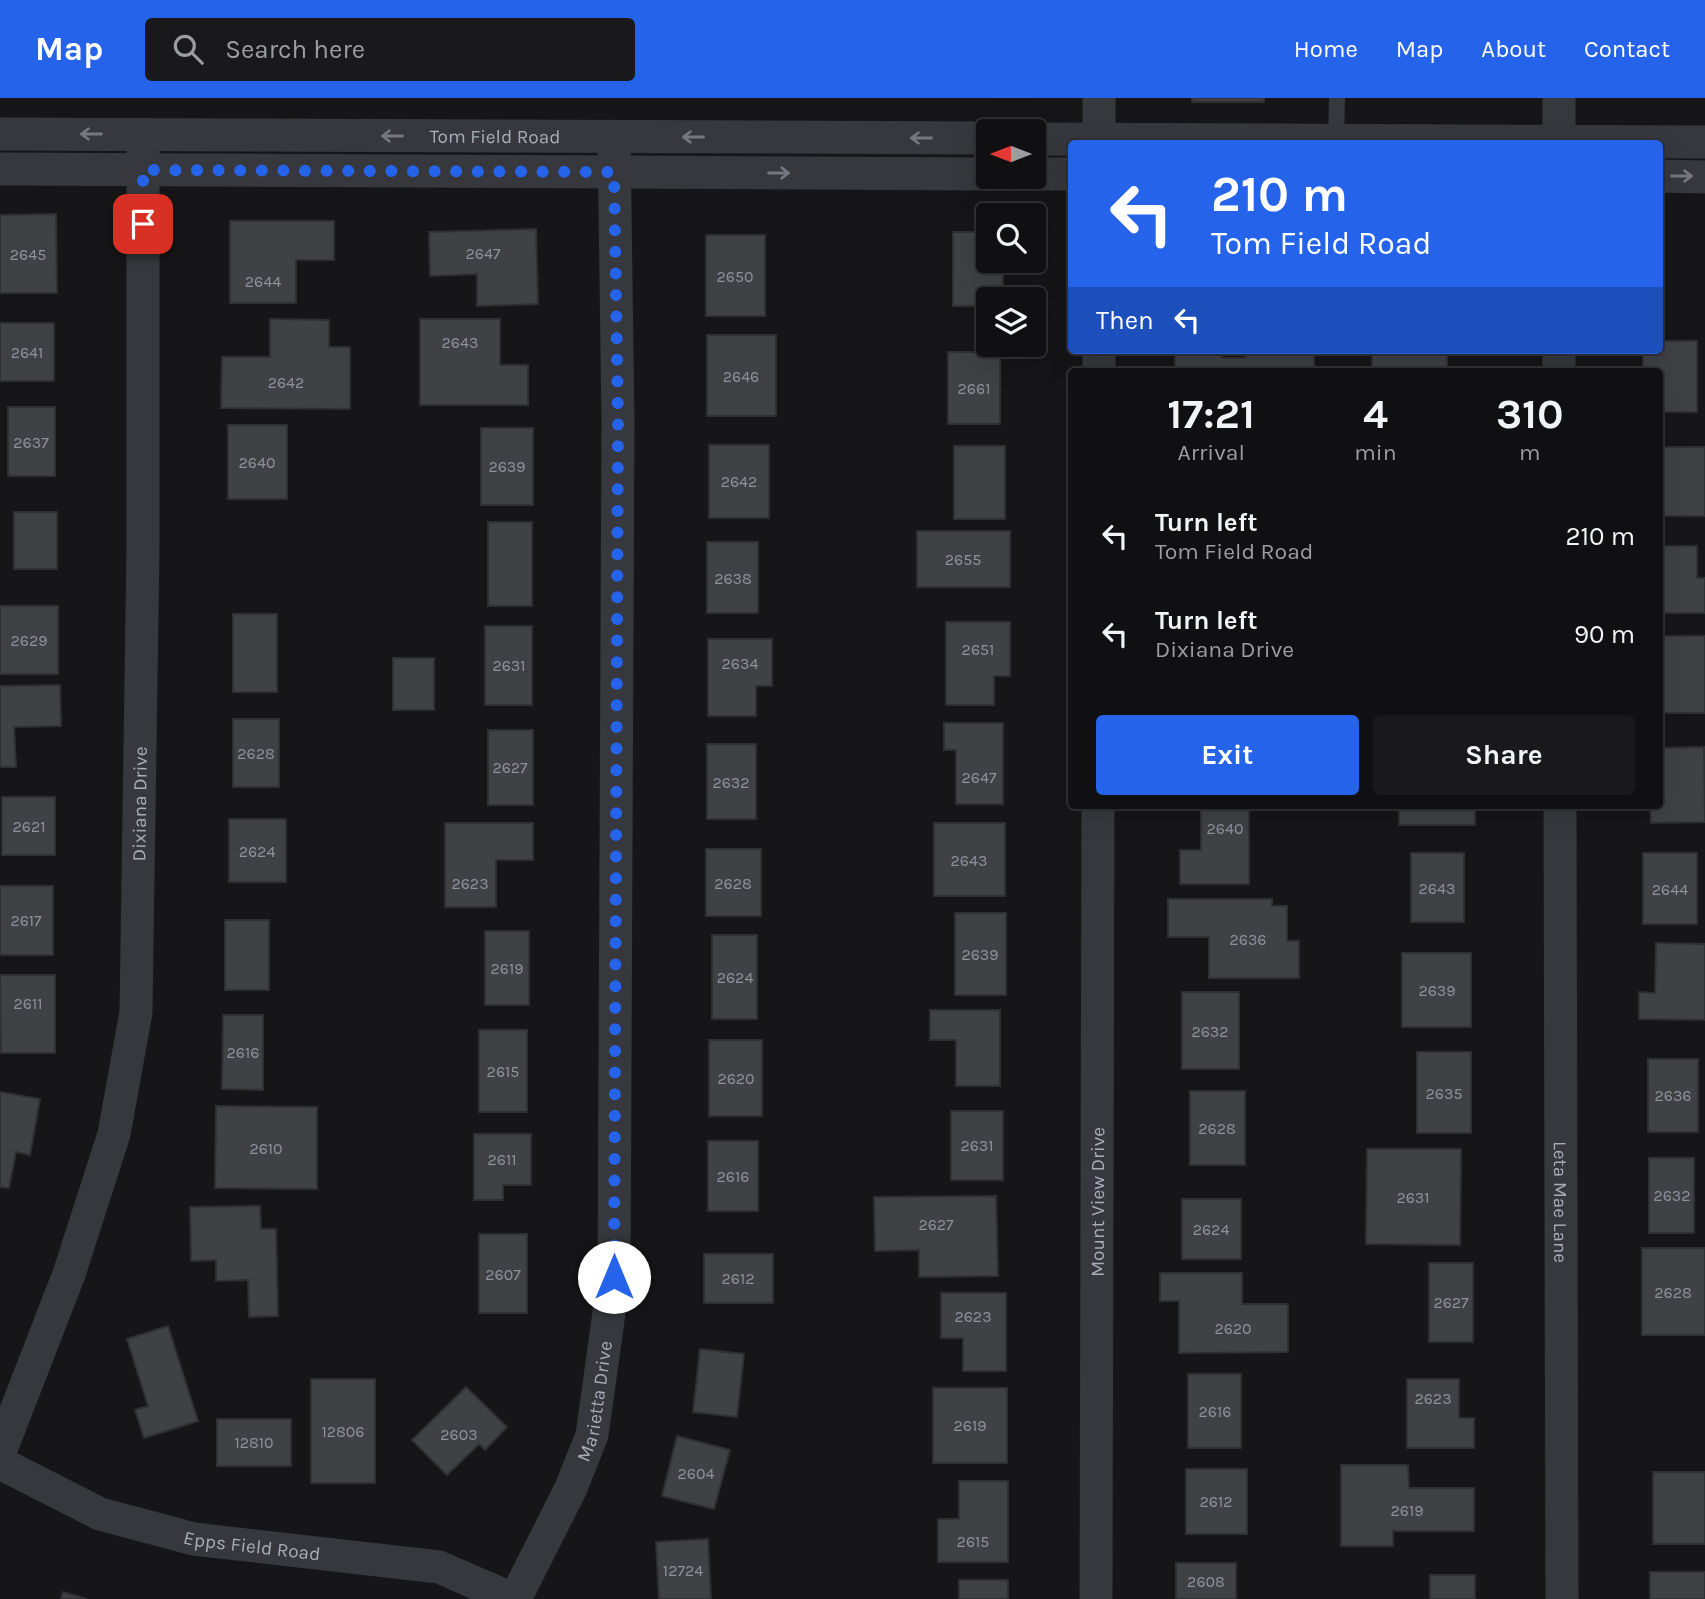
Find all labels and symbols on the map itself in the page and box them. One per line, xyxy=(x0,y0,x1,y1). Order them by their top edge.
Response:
north arrow xyxy=(976,119,1046,189)
street label: Tom Field Road xyxy=(429,126,561,148)
one-way arrow xyxy=(80,127,103,141)
one-way arrow xyxy=(381,129,404,143)
one-way arrow xyxy=(682,130,705,144)
one-way arrow xyxy=(909,131,932,145)
one-way arrow xyxy=(767,166,790,180)
one-way arrow xyxy=(1670,169,1693,183)
pin xyxy=(113,194,173,254)
house number: 2647 xyxy=(466,244,501,263)
house number: 2645 xyxy=(10,245,46,264)
house number: 2650 xyxy=(717,267,753,286)
house number: 2644 xyxy=(245,272,281,291)
house number: 2643 xyxy=(442,333,478,352)
house number: 2641 xyxy=(11,343,43,362)
house number: 2646 xyxy=(723,367,759,386)
house number: 2642 xyxy=(268,373,304,392)
house number: 2661 xyxy=(958,379,990,398)
house number: 2637 xyxy=(13,433,49,452)
house number: 2640 xyxy=(239,453,275,472)
house number: 2639 xyxy=(488,457,526,476)
house number: 2642 xyxy=(721,472,757,491)
house number: 2655 xyxy=(945,550,981,569)
house number: 2638 xyxy=(714,569,752,588)
house number: 2629 xyxy=(11,631,47,650)
house number: 2651 xyxy=(962,640,994,659)
house number: 2634 xyxy=(722,654,758,673)
house number: 2631 xyxy=(492,656,526,675)
house number: 2628 xyxy=(237,744,275,763)
street label: Dixiana Drive xyxy=(128,746,152,862)
house number: 2627 xyxy=(492,758,528,777)
house number: 2647 xyxy=(962,768,997,787)
house number: 2632 xyxy=(712,773,750,792)
house number: 2621 xyxy=(13,817,46,836)
house number: 2640 xyxy=(1207,819,1243,838)
house number: 2624 xyxy=(239,842,275,861)
house number: 2643 xyxy=(951,851,987,870)
house number: 2623 xyxy=(451,874,489,893)
house number: 2628 xyxy=(714,874,752,893)
house number: 2643 xyxy=(1419,879,1455,898)
house number: 2644 xyxy=(1652,880,1688,899)
house number: 2617 xyxy=(10,911,42,930)
house number: 2636 xyxy=(1229,930,1267,949)
house number: 2639 xyxy=(961,945,999,964)
house number: 2619 xyxy=(491,959,524,978)
house number: 2624 xyxy=(717,968,753,987)
house number: 2639 xyxy=(1418,981,1456,1000)
house number: 2611 xyxy=(13,994,43,1013)
house number: 2632 xyxy=(1191,1022,1229,1041)
house number: 2616 xyxy=(227,1043,259,1062)
house number: 2615 xyxy=(487,1062,519,1081)
house number: 2620 xyxy=(717,1069,755,1088)
house number: 2635 xyxy=(1426,1084,1462,1103)
house number: 2636 xyxy=(1654,1086,1692,1105)
house number: 2628 xyxy=(1198,1119,1236,1138)
street label: Mount View Drive xyxy=(1087,1127,1109,1277)
house number: 2631 xyxy=(960,1136,994,1155)
house number: 2610 xyxy=(249,1139,283,1158)
street label: Leta Mae Lane xyxy=(1549,1141,1571,1263)
house number: 2611 xyxy=(487,1150,517,1169)
house number: 2616 xyxy=(717,1167,749,1186)
house number: 2632 xyxy=(1653,1186,1691,1205)
house number: 2631 xyxy=(1396,1188,1430,1207)
house number: 2627 xyxy=(918,1215,954,1234)
house number: 2624 xyxy=(1193,1220,1229,1239)
position arrow xyxy=(577,1240,651,1314)
house number: 2607 xyxy=(485,1265,521,1284)
house number: 2612 xyxy=(722,1269,755,1288)
house number: 2628 xyxy=(1654,1283,1692,1302)
house number: 2627 xyxy=(1433,1293,1469,1312)
house number: 2623 xyxy=(954,1307,992,1326)
house number: 2620 xyxy=(1214,1319,1252,1338)
street label: Marietta Drive xyxy=(573,1340,617,1465)
house number: 2623 xyxy=(1414,1389,1452,1408)
house number: 2616 xyxy=(1199,1402,1231,1421)
house number: 2619 xyxy=(954,1416,987,1435)
house number: 12806 xyxy=(321,1422,365,1441)
house number: 2603 xyxy=(440,1425,478,1444)
house number: 12810 xyxy=(234,1433,274,1452)
house number: 2604 xyxy=(678,1464,714,1483)
house number: 2612 xyxy=(1200,1492,1233,1511)
house number: 2619 xyxy=(1391,1501,1424,1520)
street label: Epps Field Road xyxy=(181,1527,322,1565)
house number: 2615 xyxy=(957,1532,989,1551)
house number: 12724 xyxy=(663,1561,703,1580)
house number: 2608 xyxy=(1187,1572,1225,1591)

